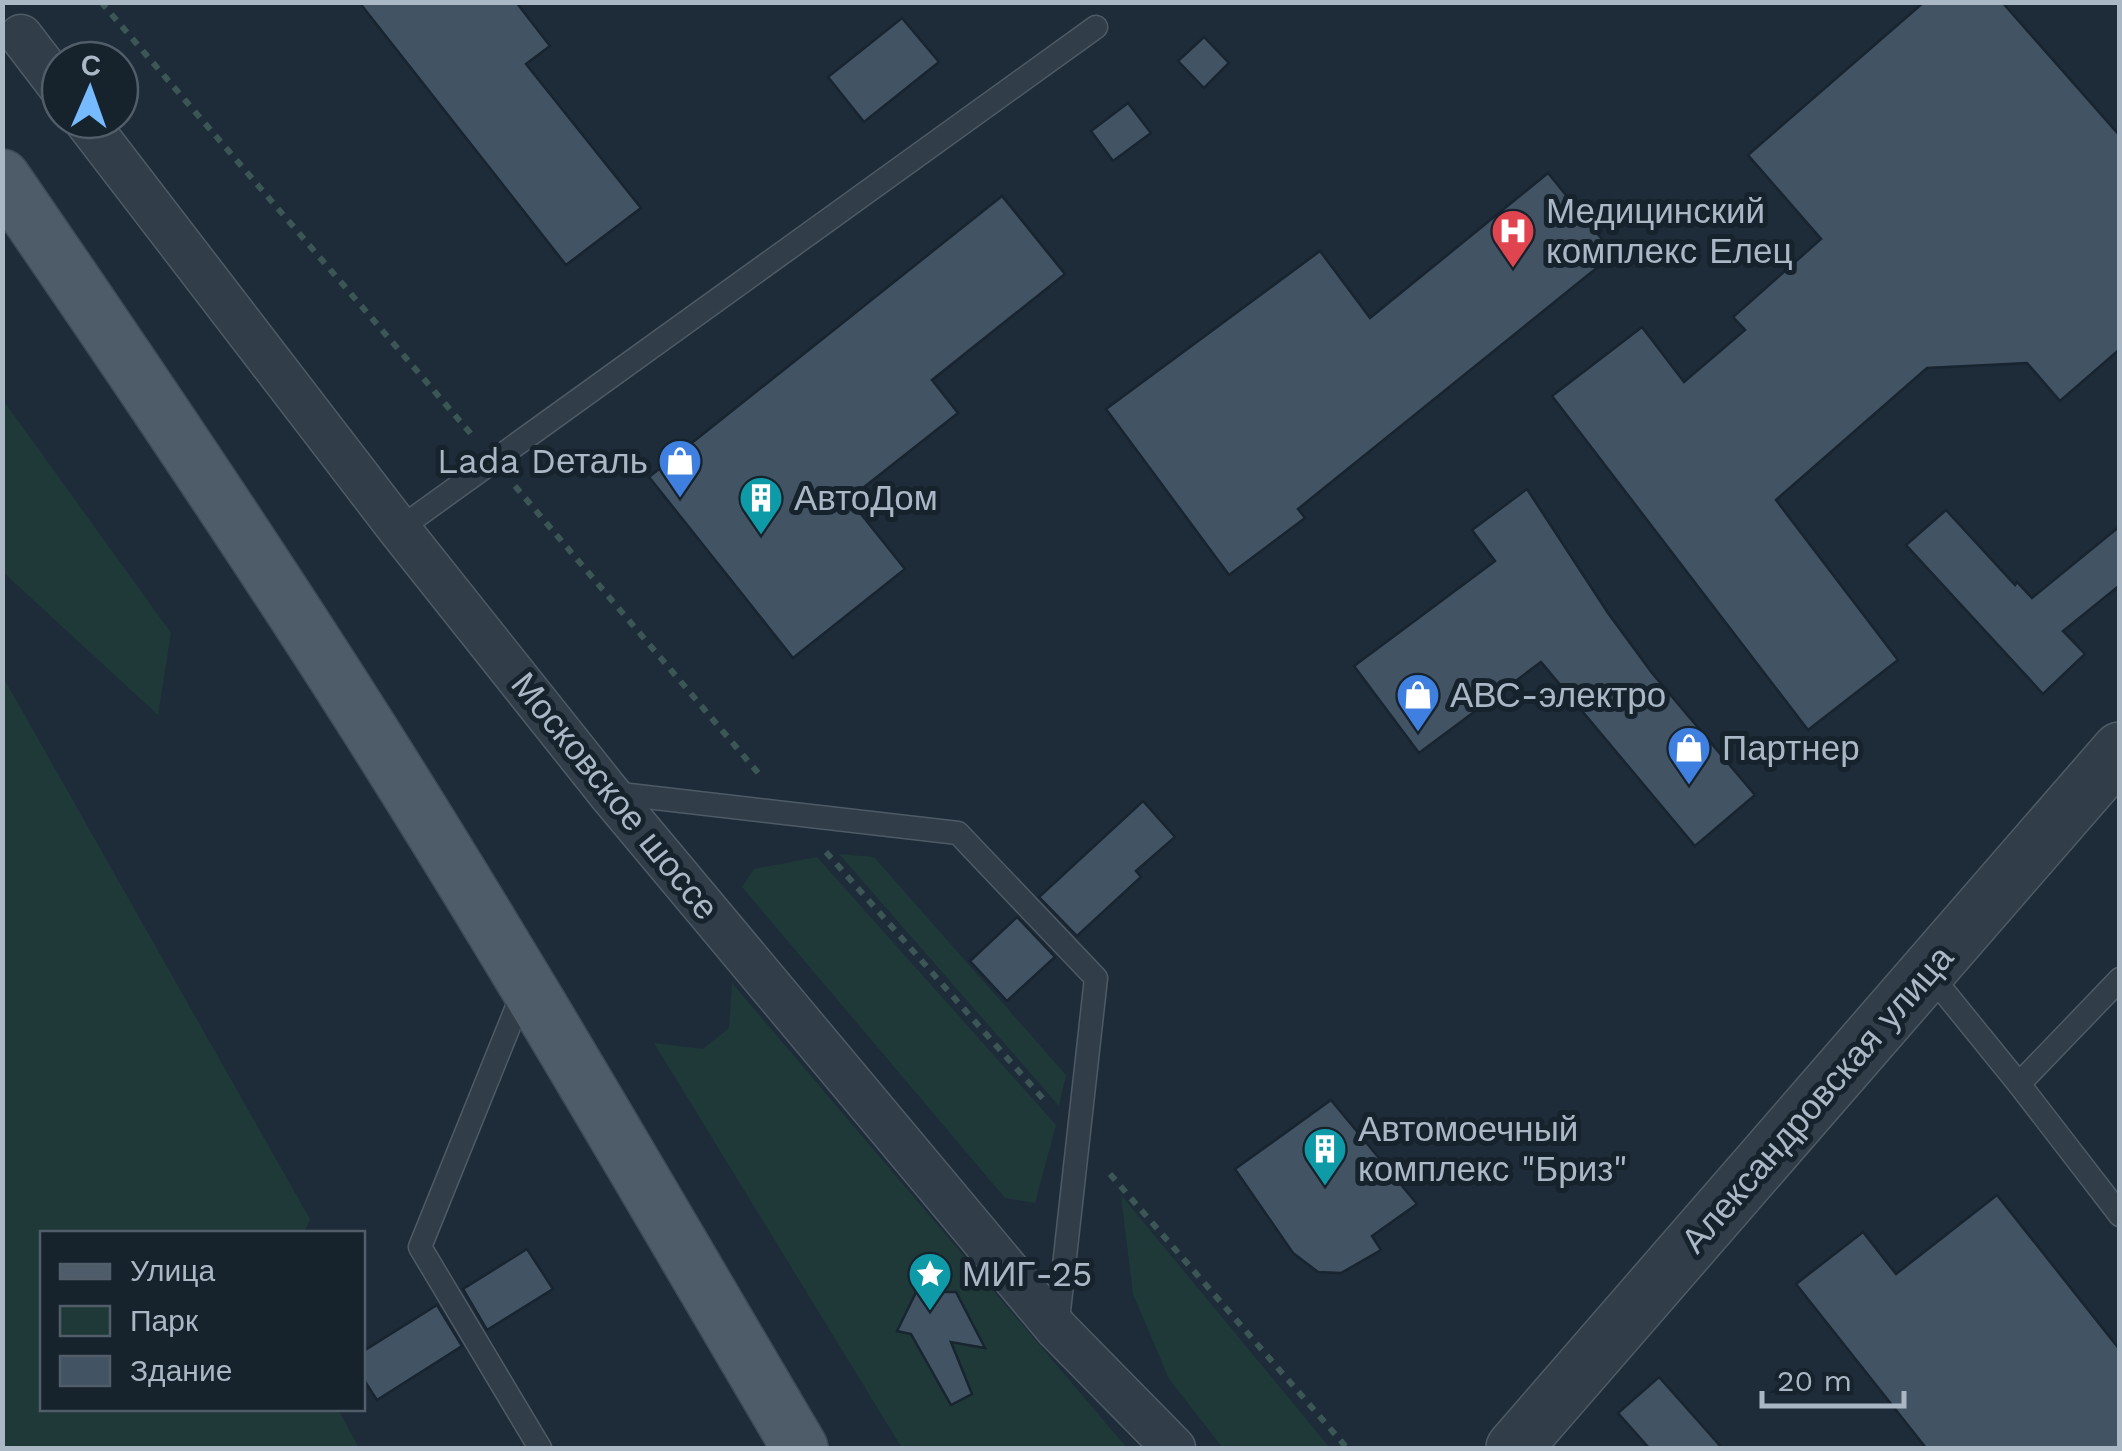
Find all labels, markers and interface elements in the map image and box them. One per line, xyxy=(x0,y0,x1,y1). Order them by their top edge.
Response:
north arrow xyxy=(40,40,140,140)
text: С xyxy=(80,49,102,82)
place label: Медицинский комплекс Елец xyxy=(1546,190,1793,272)
hospital icon: Медицинский комплекс Елец xyxy=(1490,208,1536,269)
shop icon: Lada Dеталь xyxy=(657,438,703,499)
place label: Lada Dеталь xyxy=(437,440,648,482)
building icon: АвтоДом xyxy=(738,475,784,536)
place label: АвтоДом xyxy=(794,477,938,519)
street label: Московское шоссе xyxy=(502,664,728,928)
shop icon: АВС-электро xyxy=(1395,672,1441,733)
place label: АВС-электро xyxy=(1450,674,1666,716)
shop icon: Партнер xyxy=(1666,725,1712,786)
place label: Партнер xyxy=(1722,727,1860,769)
street label: Александровская улица xyxy=(1672,937,1962,1261)
place label: Автомоечный комплекс "Бриз" xyxy=(1358,1108,1627,1190)
building icon: Автомоечный комплекс "Бриз" xyxy=(1302,1126,1348,1187)
legend xyxy=(40,1231,365,1411)
place icon: МИГ-25 xyxy=(907,1251,953,1312)
text: Улица xyxy=(130,1253,215,1288)
place label: МИГ-25 xyxy=(962,1253,1093,1295)
text: Парк xyxy=(130,1303,199,1338)
scale bar xyxy=(1762,1346,1904,1408)
text: Здание xyxy=(130,1353,232,1388)
text: 20 m xyxy=(1777,1363,1852,1398)

